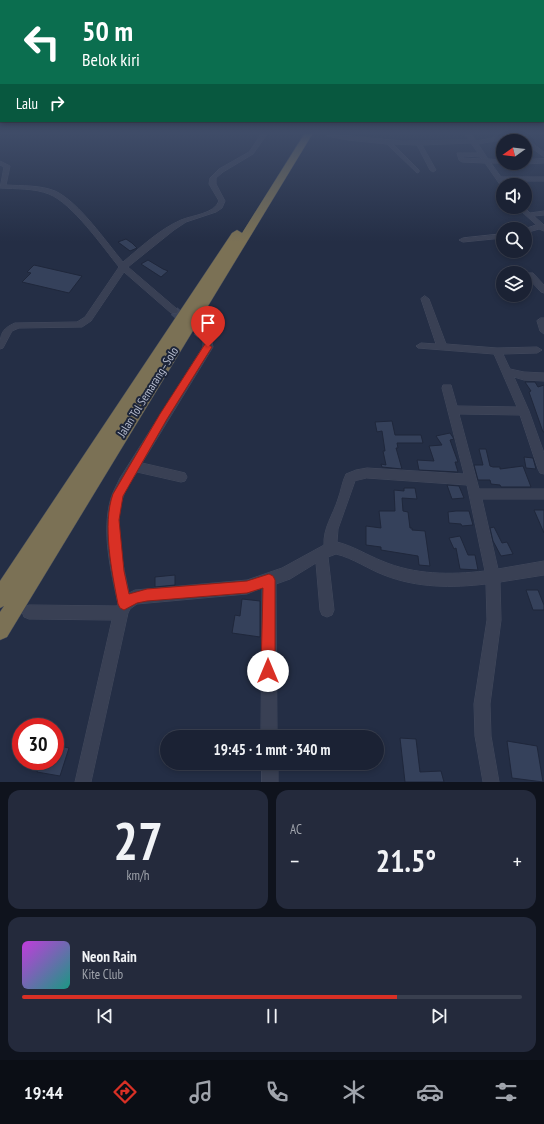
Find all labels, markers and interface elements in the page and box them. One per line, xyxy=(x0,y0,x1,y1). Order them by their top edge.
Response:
text: 50 m xyxy=(82,12,133,49)
icon: left xyxy=(16,16,68,68)
text: Belok kiri xyxy=(82,48,140,71)
icon: right xyxy=(46,92,68,114)
text: Lalu xyxy=(16,94,38,113)
north arrow xyxy=(496,134,532,170)
map controls xyxy=(496,134,532,302)
button: sound xyxy=(496,178,532,214)
button: search xyxy=(496,222,532,258)
button: layers xyxy=(496,266,532,302)
pin xyxy=(191,306,225,347)
icon: arrive xyxy=(197,312,219,334)
street label: Jalan Tol Semarang–Solo xyxy=(113,344,181,440)
position arrow xyxy=(247,650,289,692)
speed limit sign: 30 xyxy=(12,718,64,770)
text: 19:45 · 1 mnt · 340 m xyxy=(214,740,330,759)
text: 27 xyxy=(113,807,163,874)
text: AC xyxy=(290,821,302,838)
text: 21.5° xyxy=(376,841,436,880)
text: − xyxy=(290,847,299,875)
text: + xyxy=(513,847,522,875)
text: km/h xyxy=(126,867,150,884)
text: Neon Rain xyxy=(82,947,137,966)
text: Kite Club xyxy=(82,966,123,983)
icon: previous xyxy=(94,1005,116,1027)
icon: pause xyxy=(261,1005,283,1027)
icon: next xyxy=(428,1005,450,1027)
icon: directions xyxy=(111,1078,139,1106)
icon: music xyxy=(187,1078,215,1106)
icon: phone xyxy=(263,1078,291,1106)
icon: climate xyxy=(340,1078,368,1106)
icon: car xyxy=(416,1078,444,1106)
icon: filters xyxy=(492,1078,520,1106)
text: 19:44 xyxy=(24,1081,63,1104)

